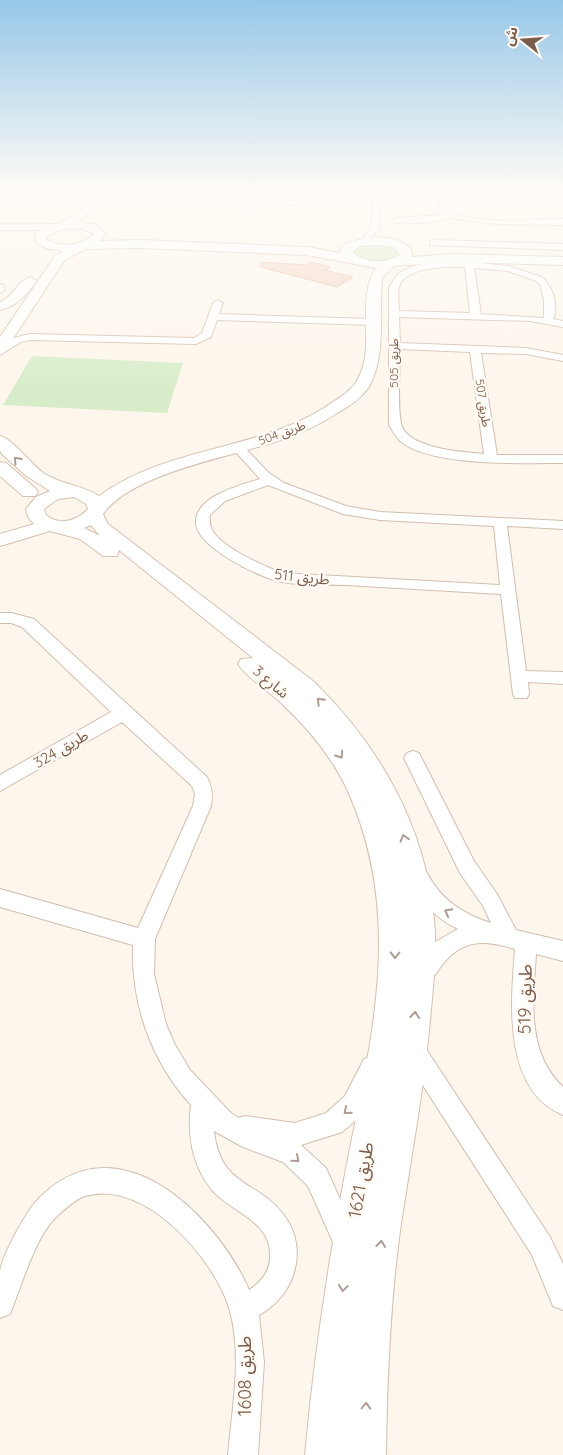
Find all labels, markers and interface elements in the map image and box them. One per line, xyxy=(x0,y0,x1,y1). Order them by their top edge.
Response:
north arrow xyxy=(498,15,548,65)
text: ش xyxy=(499,24,522,48)
street label: طريق 505 xyxy=(386,338,402,388)
street label: طريق 507 xyxy=(471,378,495,428)
street label: طريق 504 xyxy=(256,417,308,449)
one-way arrow xyxy=(13,456,22,465)
street label: طريق 511 xyxy=(273,564,331,590)
street label: شارع 3 xyxy=(247,661,293,705)
one-way arrow xyxy=(316,698,325,707)
street label: طريق 324 xyxy=(30,725,92,773)
one-way arrow xyxy=(334,749,343,759)
one-way arrow xyxy=(400,834,410,843)
one-way arrow xyxy=(445,908,454,918)
one-way arrow xyxy=(389,951,400,959)
street label: طريق 519 xyxy=(512,964,537,1034)
one-way arrow xyxy=(409,1010,420,1018)
one-way arrow xyxy=(344,1105,353,1114)
street label: طريق 1621 xyxy=(343,1140,378,1220)
one-way arrow xyxy=(291,1153,300,1162)
one-way arrow xyxy=(375,1240,386,1248)
one-way arrow xyxy=(339,1284,349,1293)
street label: طريق 1608 xyxy=(233,1336,256,1416)
one-way arrow xyxy=(361,1402,372,1410)

